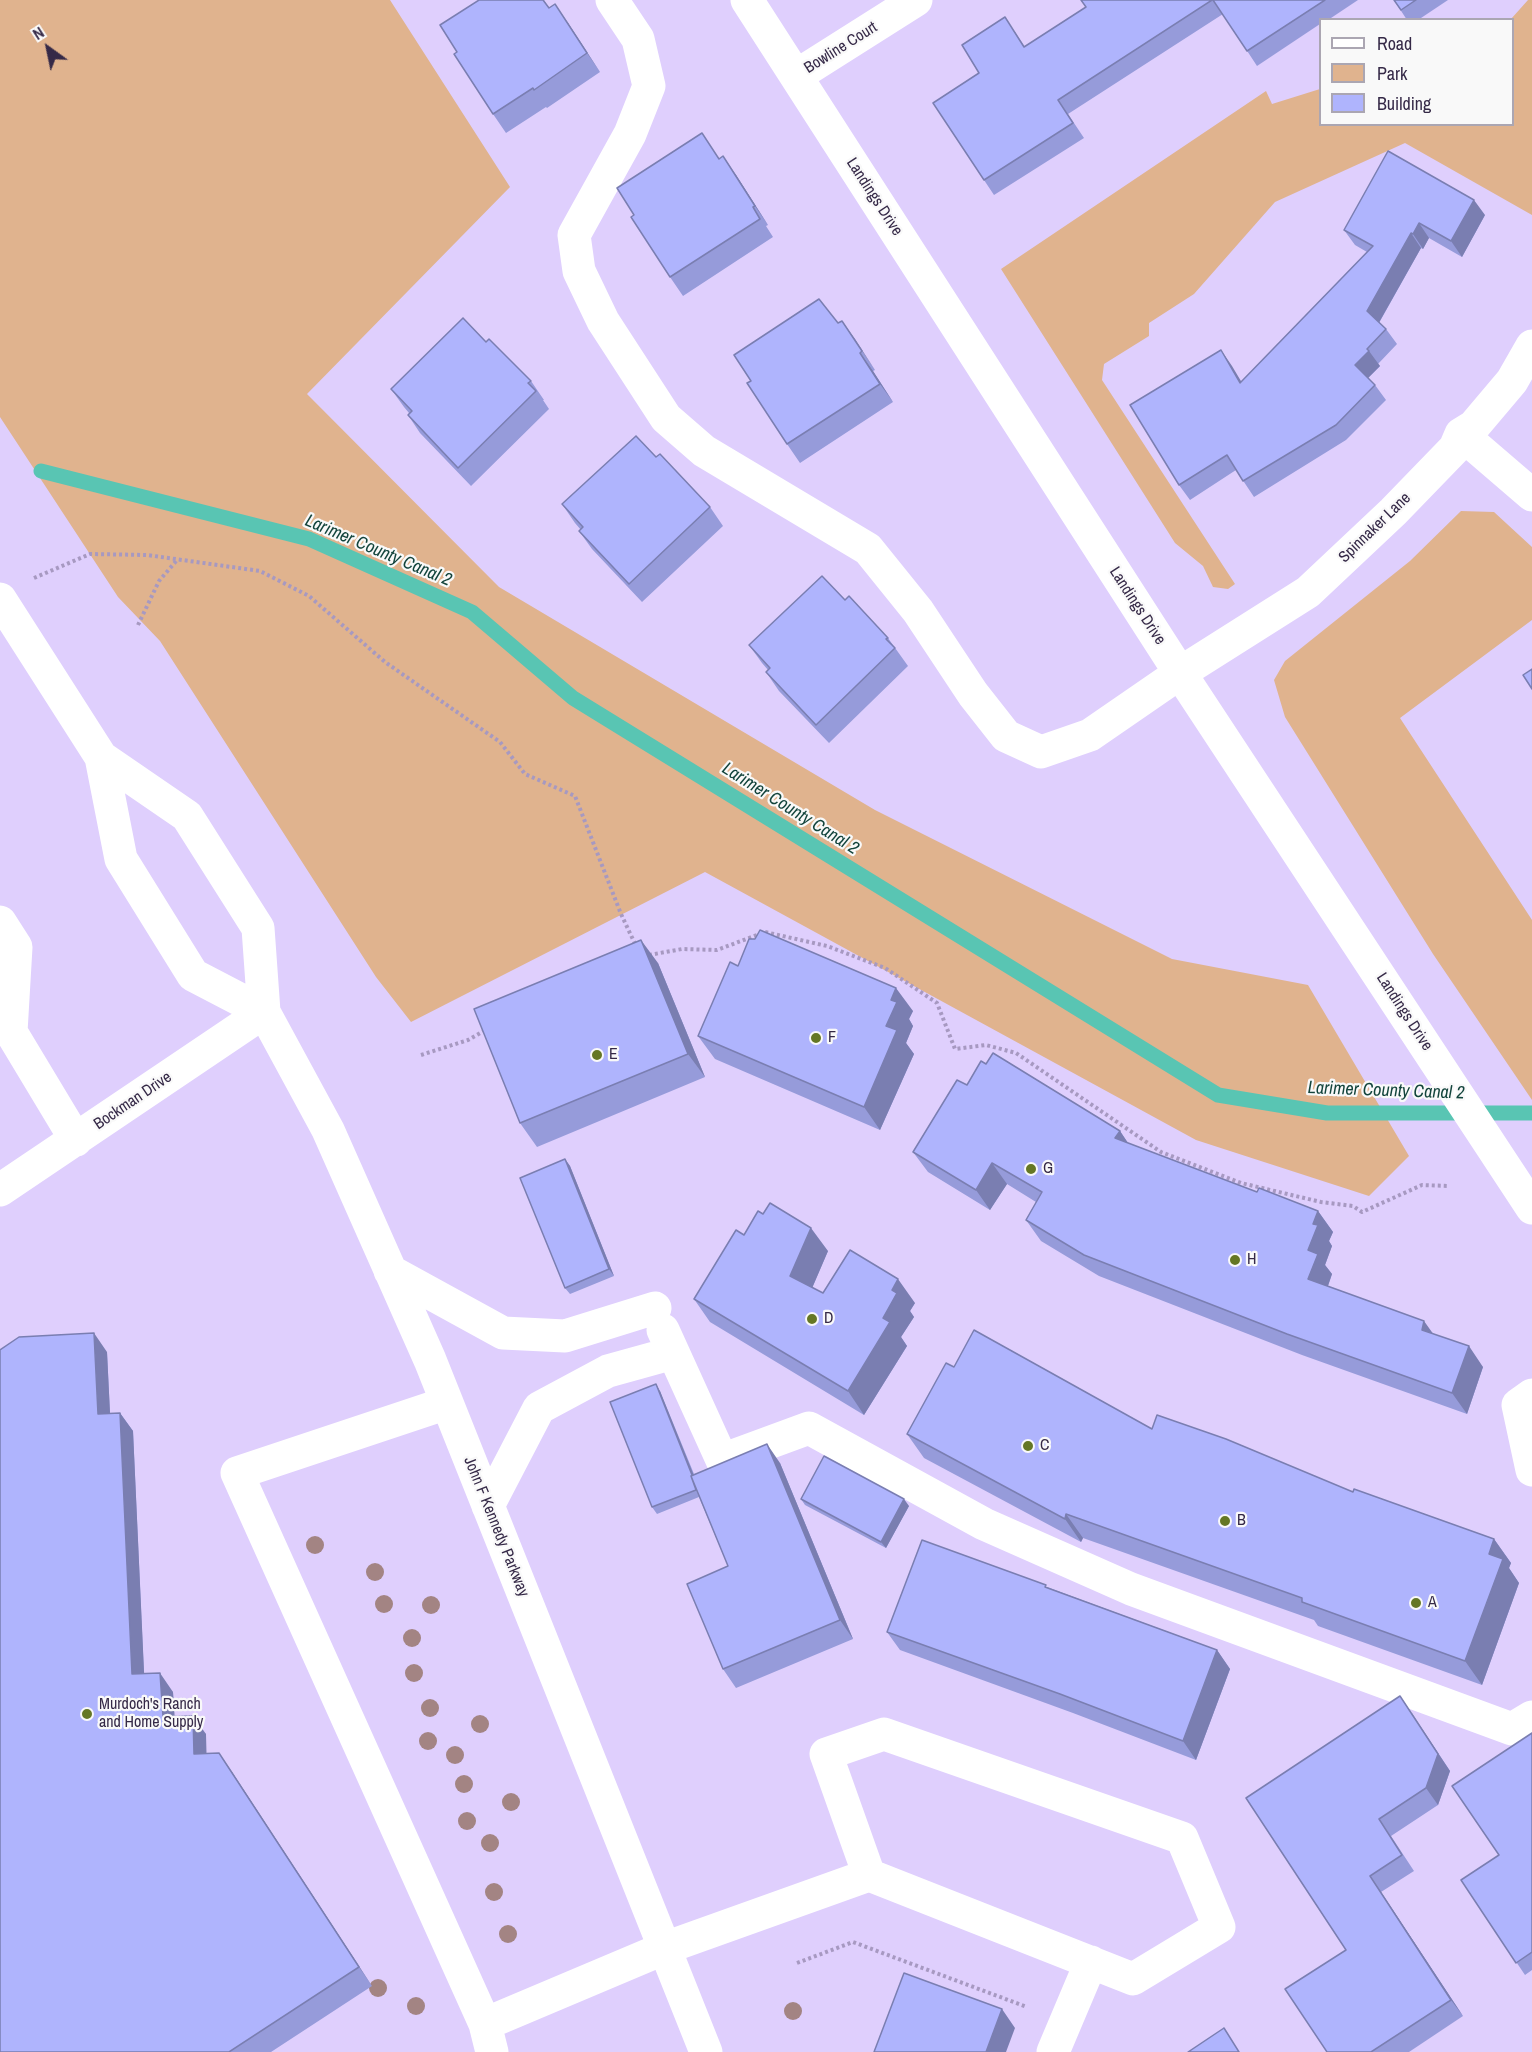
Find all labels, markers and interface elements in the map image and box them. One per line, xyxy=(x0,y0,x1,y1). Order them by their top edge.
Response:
north arrow xyxy=(18,18,78,78)
street label: Bowline Court xyxy=(801,18,881,78)
legend xyxy=(1319,18,1514,126)
text: N xyxy=(28,21,48,45)
text: Road xyxy=(1377,31,1412,56)
text: Park xyxy=(1377,61,1407,86)
text: Building xyxy=(1377,91,1431,116)
street label: Landings Drive xyxy=(842,154,906,240)
street label: Spinnaker Lane xyxy=(1335,489,1415,567)
water label: Larimer County Canal 2 xyxy=(302,510,454,592)
street label: Landings Drive xyxy=(1105,563,1169,649)
water label: Larimer County Canal 2 xyxy=(718,758,862,860)
street label: Landings Drive xyxy=(1372,969,1436,1055)
place label: F xyxy=(828,1028,836,1048)
marker: F xyxy=(809,1031,823,1045)
place label: E xyxy=(609,1045,618,1065)
marker: E xyxy=(590,1048,604,1062)
street label: Bockman Drive xyxy=(90,1068,176,1134)
water label: Larimer County Canal 2 xyxy=(1307,1077,1465,1105)
place label: G xyxy=(1043,1159,1053,1179)
marker: G xyxy=(1024,1162,1038,1176)
place label: H xyxy=(1247,1250,1256,1270)
marker: H xyxy=(1228,1253,1242,1267)
place label: D xyxy=(824,1309,833,1329)
marker: D xyxy=(805,1312,819,1326)
place label: C xyxy=(1040,1436,1049,1456)
marker: C xyxy=(1021,1439,1035,1453)
street label: John F Kennedy Parkway xyxy=(459,1454,533,1600)
place label: B xyxy=(1237,1511,1246,1531)
marker: B xyxy=(1218,1514,1232,1528)
place label: A xyxy=(1428,1593,1437,1613)
marker: A xyxy=(1409,1596,1423,1610)
place label: Murdoch's Ranch and Home Supply xyxy=(99,1695,203,1733)
marker: Murdoch's Ranch and Home Supply xyxy=(80,1707,94,1721)

